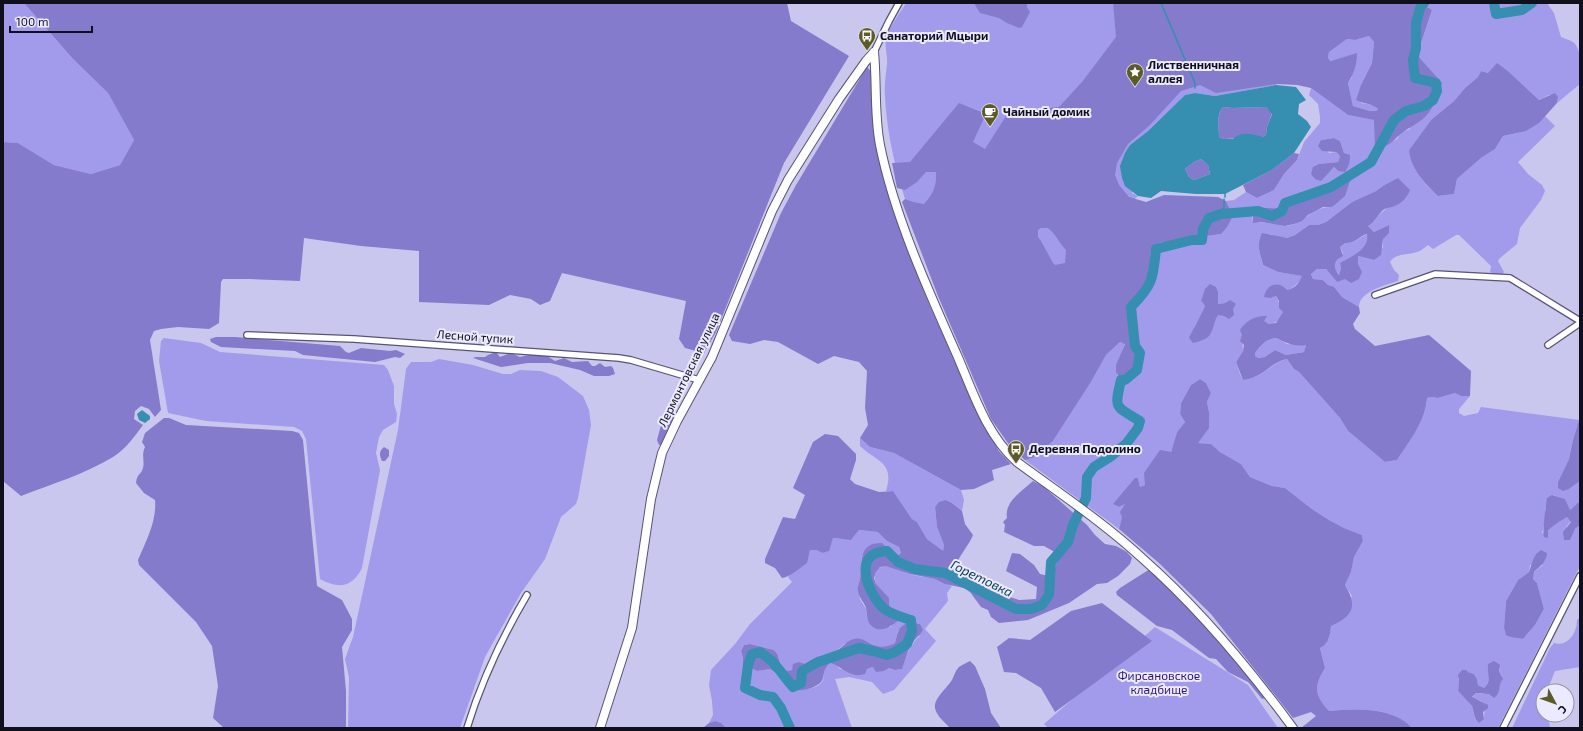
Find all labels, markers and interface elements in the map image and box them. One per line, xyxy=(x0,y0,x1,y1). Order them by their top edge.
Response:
scale bar xyxy=(10,8,92,34)
text: 100 m xyxy=(16,14,48,28)
bus stop icon: Санаторий Мцыри xyxy=(857,26,877,51)
place label: Санаторий Мцыри xyxy=(880,28,988,42)
place label: Лиственничная аллея xyxy=(1148,57,1239,85)
place icon: Лиственничная аллея xyxy=(1125,62,1145,87)
cafe icon: Чайный домик xyxy=(980,102,1000,127)
place label: Чайный домик xyxy=(1003,104,1090,118)
street label: Лермонтовская улица xyxy=(654,310,723,429)
street label: Лесной тупик xyxy=(436,326,514,347)
bus stop icon: Деревня Подолино xyxy=(1006,439,1026,464)
place label: Деревня Подолино xyxy=(1029,441,1141,455)
water label: Горетовка xyxy=(948,556,1016,600)
park label: Фирсановское кладбище xyxy=(1118,668,1200,696)
north arrow xyxy=(1535,683,1575,723)
text: С xyxy=(1556,703,1570,717)

